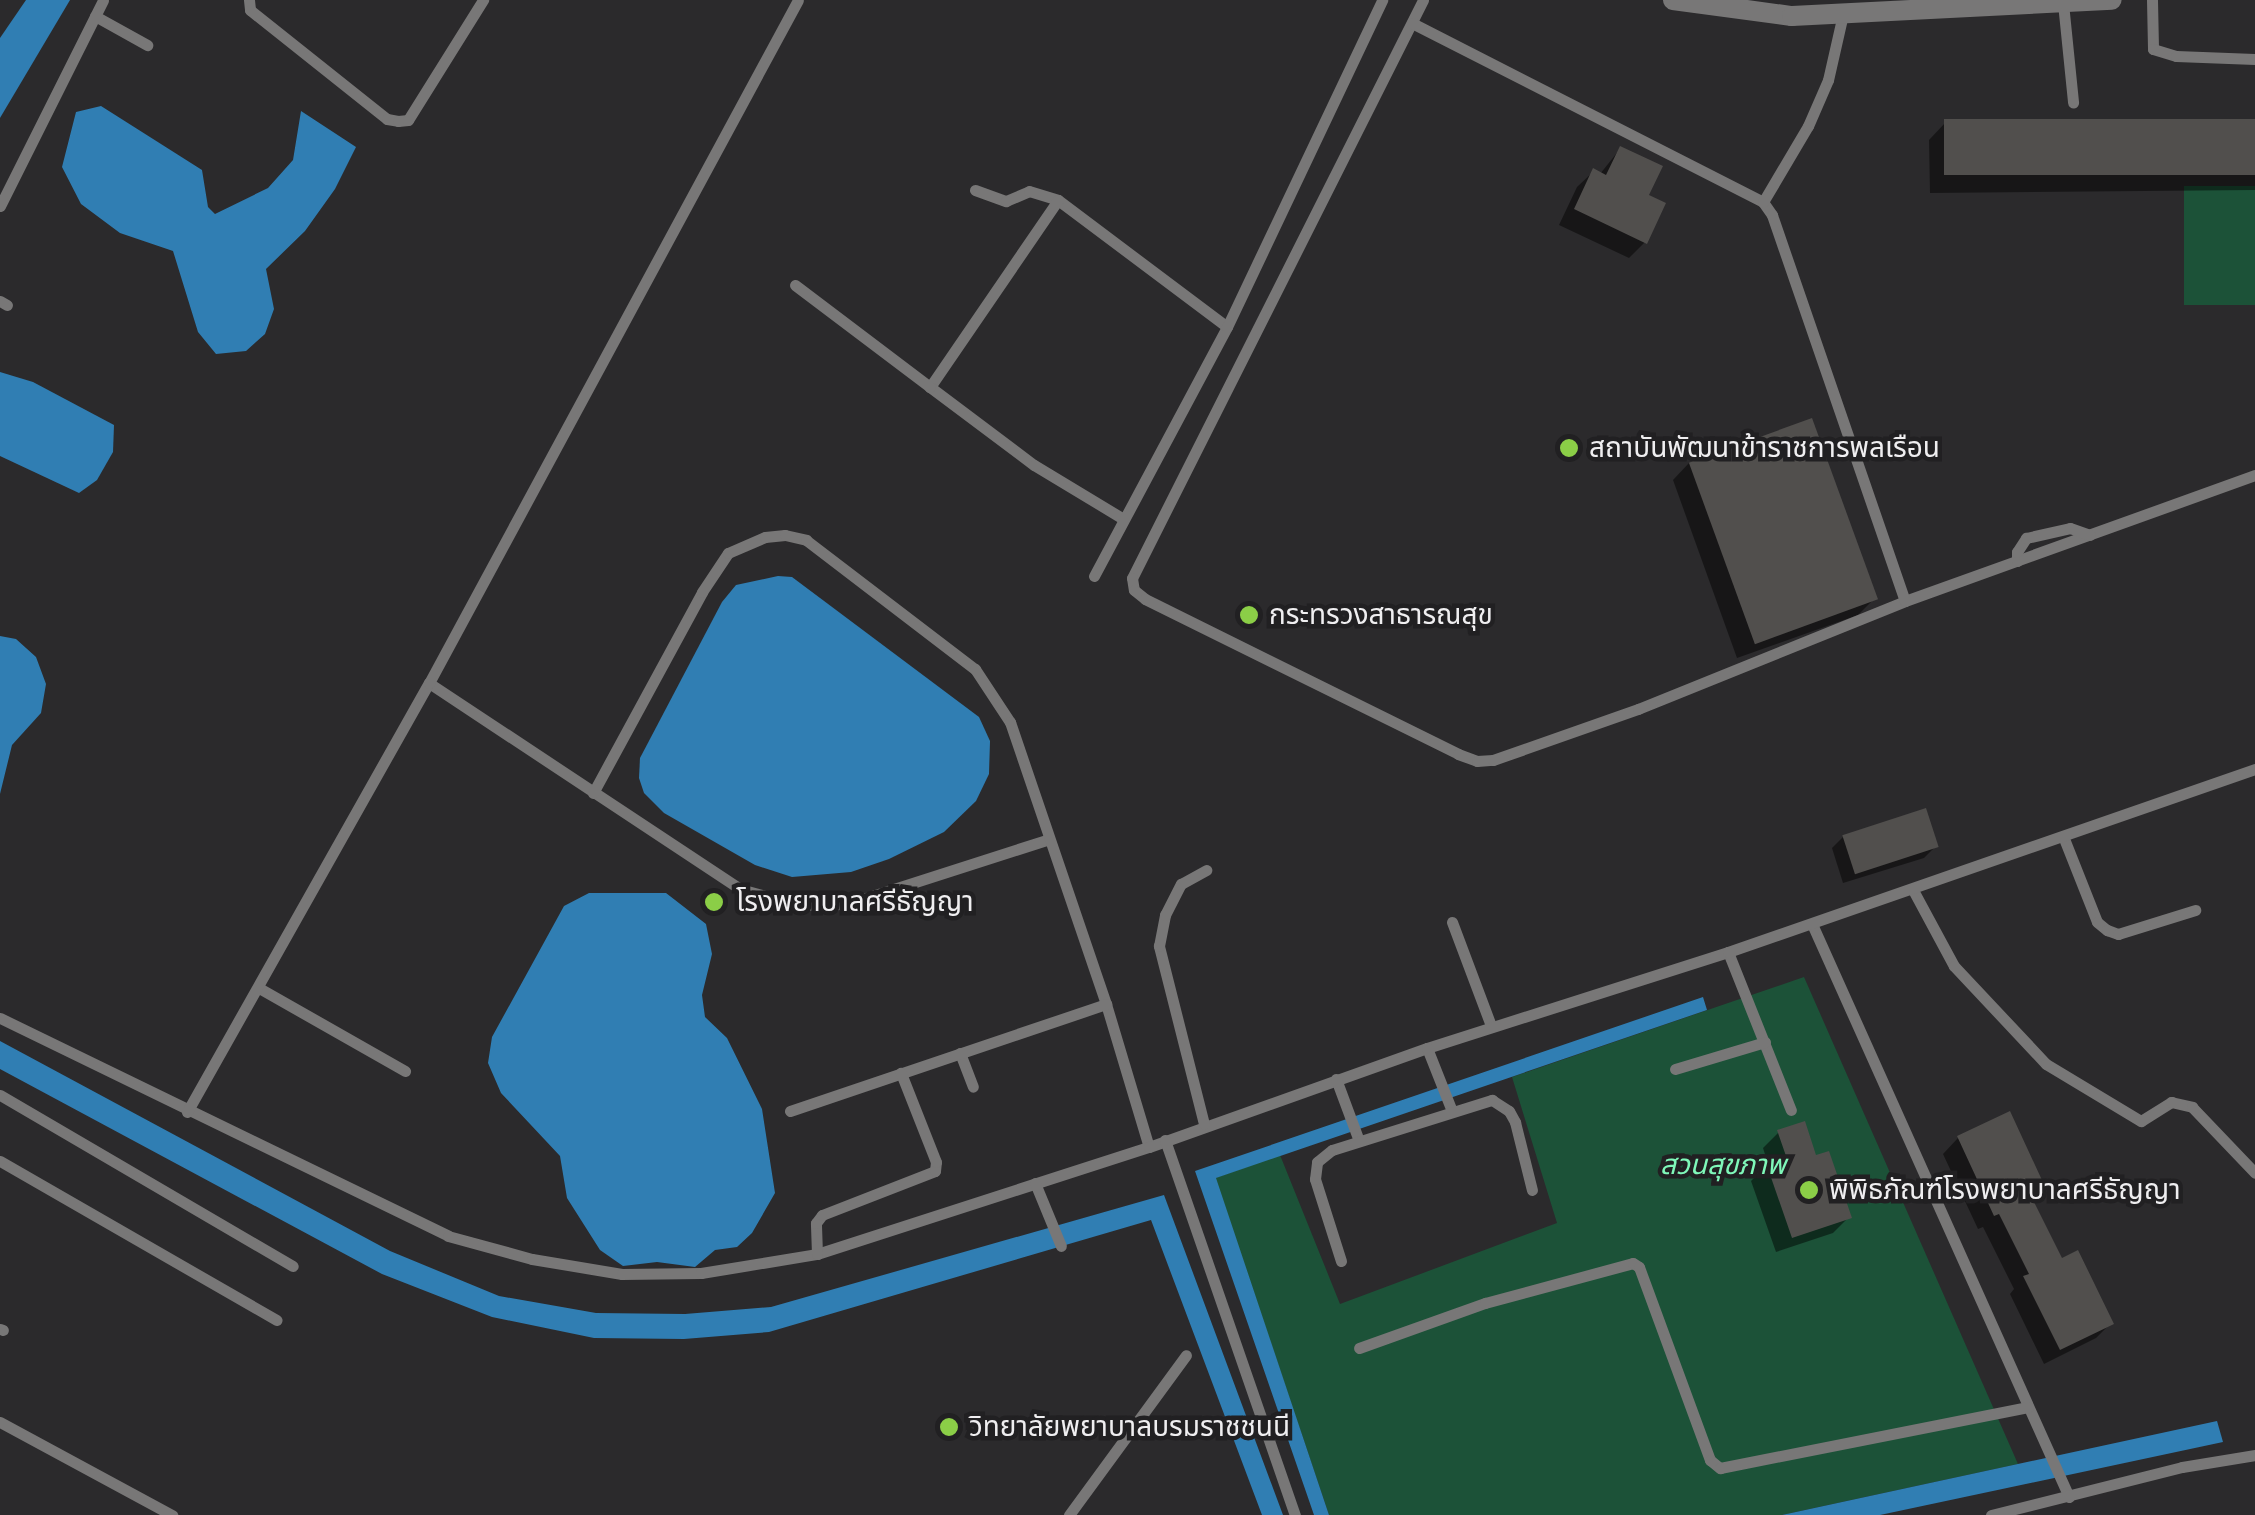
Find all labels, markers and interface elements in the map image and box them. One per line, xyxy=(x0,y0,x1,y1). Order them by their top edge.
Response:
place label: สถาบันพัฒนาข้าราชการพลเรือน xyxy=(1589,431,1940,465)
marker: สถาบันพัฒนาข้าราชการพลเรือน xyxy=(1558,437,1580,459)
place label: กระทรวงสาธารณสุข xyxy=(1269,598,1493,632)
marker: กระทรวงสาธารณสุข xyxy=(1238,604,1260,626)
place label: โรงพยาบาลศรีธัญญา xyxy=(736,885,974,919)
marker: โรงพยาบาลศรีธัญญา xyxy=(701,889,727,915)
park label: สวนสุขภาพ xyxy=(1660,1148,1786,1182)
place label: พิพิธภัณฑ์โรงพยาบาลศรีธัญญา xyxy=(1829,1173,2181,1207)
marker: พิพิธภัณฑ์โรงพยาบาลศรีธัญญา xyxy=(1798,1179,1820,1201)
place label: วิทยาลัยพยาบาลบรมราชชนนี xyxy=(969,1410,1290,1444)
marker: วิทยาลัยพยาบาลบรมราชชนนี xyxy=(938,1416,960,1438)

